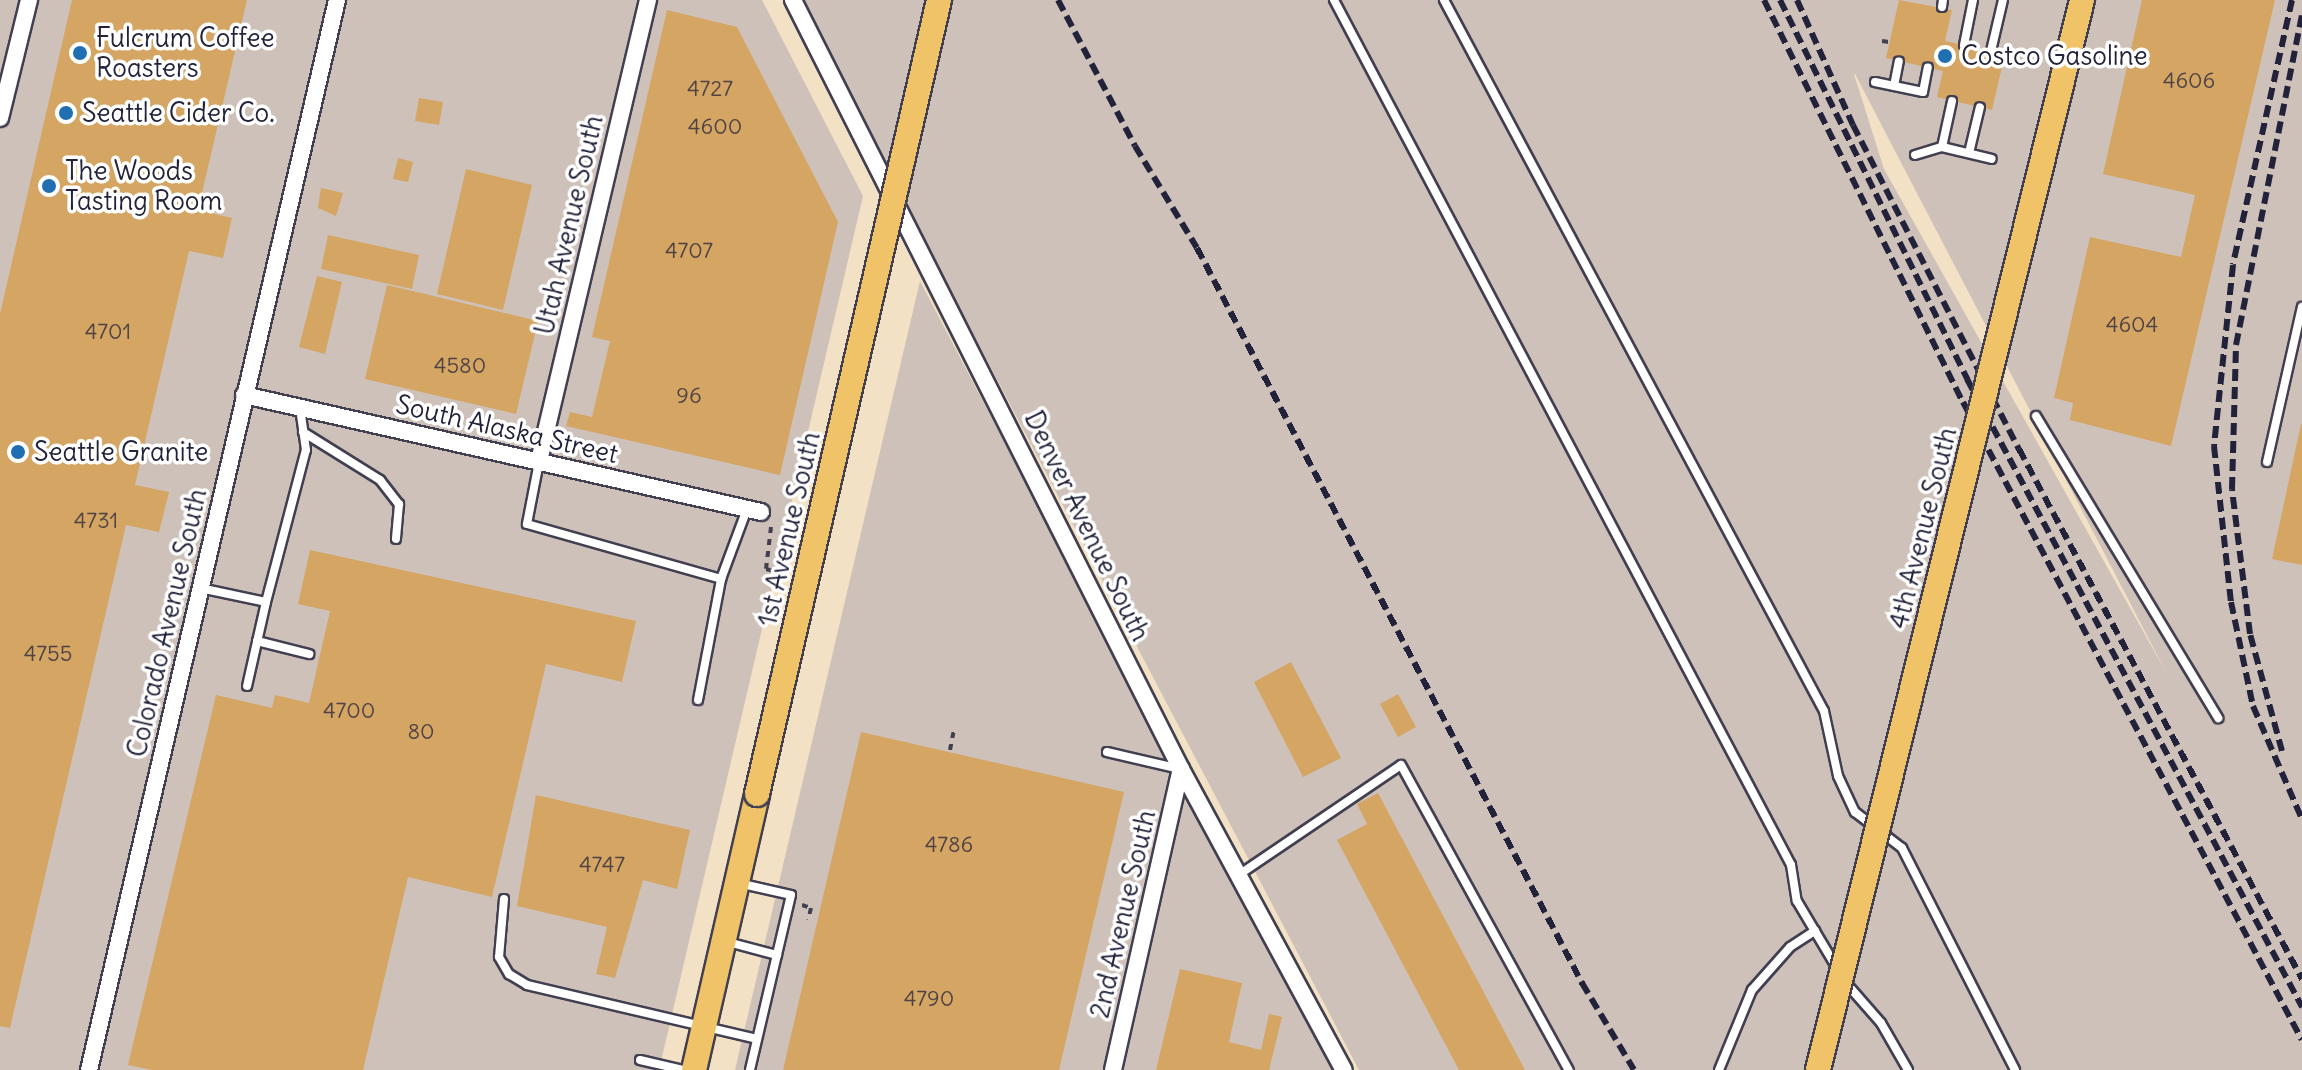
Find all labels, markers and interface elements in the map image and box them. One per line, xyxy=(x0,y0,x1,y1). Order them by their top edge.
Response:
place label: Fulcrum Coffee Roasters xyxy=(96,22,274,84)
place label: Costco Gasoline xyxy=(1961,40,2148,72)
marker: Fulcrum Coffee Roasters xyxy=(71,44,89,62)
marker: Costco Gasoline xyxy=(1936,47,1954,65)
house number: 4606 xyxy=(2163,68,2215,94)
house number: 4727 xyxy=(687,76,733,102)
place label: Seattle Cider Co. xyxy=(82,97,275,129)
marker: Seattle Cider Co. xyxy=(57,104,75,122)
street label: Utah Avenue South xyxy=(529,112,609,338)
house number: 4600 xyxy=(688,114,742,140)
place label: The Woods Tasting Room xyxy=(65,155,222,216)
marker: The Woods Tasting Room xyxy=(40,177,58,195)
house number: 4707 xyxy=(665,238,713,264)
house number: 4604 xyxy=(2106,312,2158,338)
house number: 4701 xyxy=(85,319,131,345)
house number: 4580 xyxy=(434,353,486,379)
house number: 96 xyxy=(676,383,702,409)
street label: South Alaska Street xyxy=(393,388,621,470)
street label: Denver Avenue South xyxy=(1018,406,1156,646)
street label: 4th Avenue South xyxy=(1883,424,1963,632)
street label: 1st Avenue South xyxy=(751,429,827,629)
place label: Seattle Granite xyxy=(34,436,208,468)
marker: Seattle Granite xyxy=(9,443,27,461)
street label: Colorado Avenue South xyxy=(121,486,213,760)
house number: 4731 xyxy=(74,508,118,534)
house number: 4755 xyxy=(24,641,72,667)
house number: 4700 xyxy=(323,698,375,724)
house number: 80 xyxy=(407,719,435,745)
street label: 2nd Avenue South xyxy=(1084,807,1162,1021)
house number: 4786 xyxy=(925,832,973,858)
house number: 4747 xyxy=(579,852,625,878)
house number: 4790 xyxy=(904,986,954,1012)

